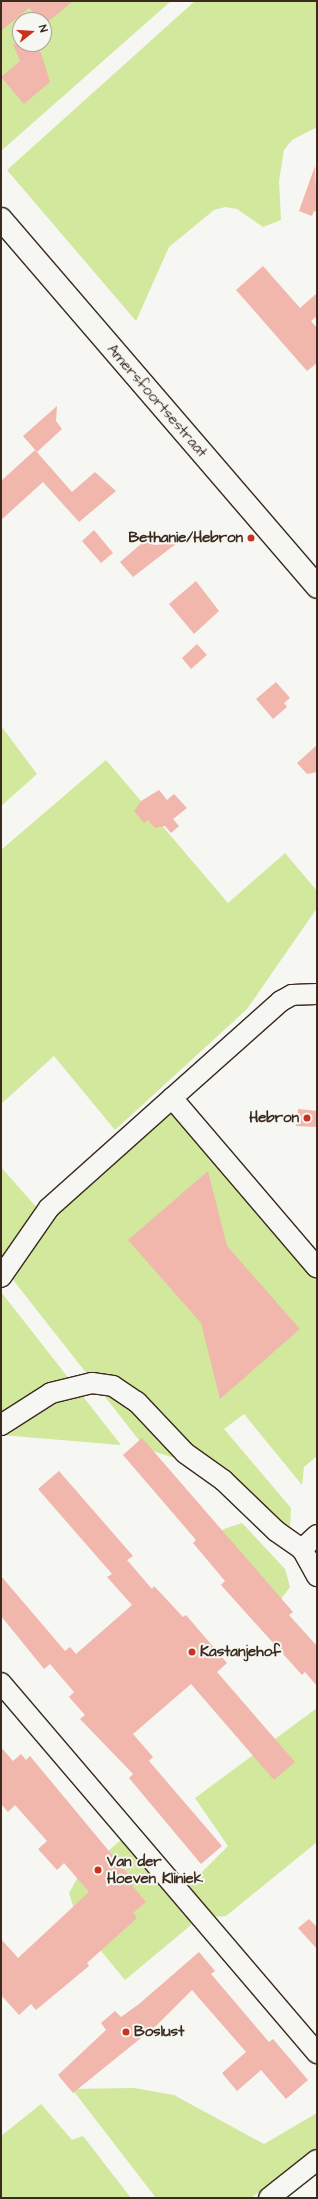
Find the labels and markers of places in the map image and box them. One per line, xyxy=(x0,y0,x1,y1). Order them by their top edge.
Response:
place label: Bethanie/Hebron xyxy=(129,529,243,547)
marker: Bethanie/Hebron xyxy=(246,533,256,543)
place label: Hebron xyxy=(249,1109,299,1127)
marker: Hebron xyxy=(302,1113,312,1123)
place label: Kastanjehof xyxy=(200,1643,281,1661)
marker: Kastanjehof xyxy=(187,1647,197,1657)
place label: Van der Hoeven Kliniek xyxy=(107,1852,203,1887)
marker: Van der Hoeven Kliniek xyxy=(92,1864,104,1876)
place label: Boslust xyxy=(134,2023,184,2041)
marker: Boslust xyxy=(121,2027,131,2037)

